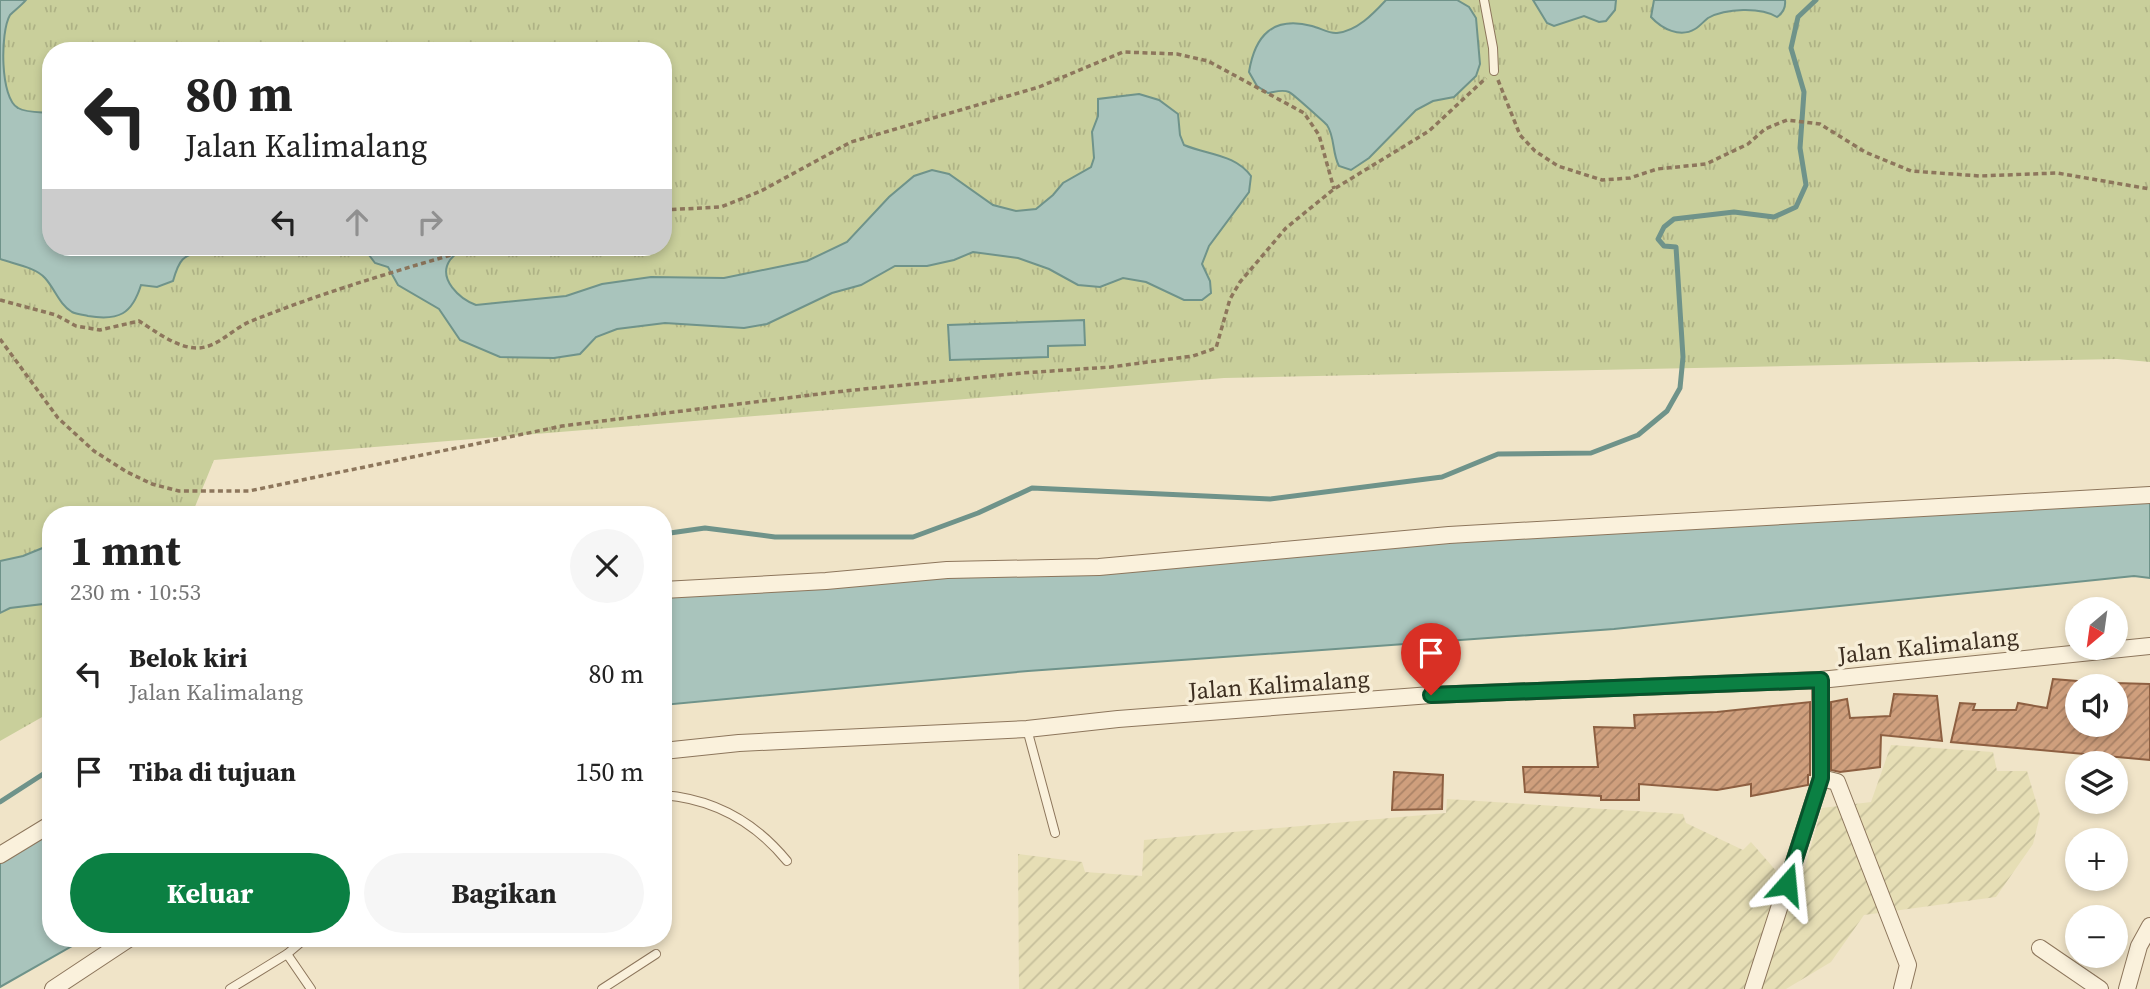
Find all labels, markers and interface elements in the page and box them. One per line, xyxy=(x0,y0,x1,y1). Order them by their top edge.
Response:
text: 80 m xyxy=(185,60,293,127)
icon: left xyxy=(70,70,161,161)
text: Jalan Kalimalang xyxy=(185,124,427,168)
icon: left xyxy=(265,203,303,241)
icon: ahead xyxy=(338,203,376,241)
icon: right xyxy=(411,203,449,241)
text: 1 mnt xyxy=(70,521,181,579)
button: close xyxy=(570,529,644,603)
text: 230 m · 10:53 xyxy=(70,576,201,608)
north arrow xyxy=(2065,597,2128,660)
map controls xyxy=(2065,597,2128,968)
street label: Jalan Kalimalang xyxy=(1835,620,2020,672)
pin xyxy=(1401,623,1461,695)
icon: arrive xyxy=(1412,634,1450,672)
text: Belok kiri xyxy=(129,640,247,676)
icon: left xyxy=(70,655,108,693)
text: 80 m xyxy=(589,656,644,692)
street label: Jalan Kalimalang xyxy=(1186,662,1371,707)
button: sound xyxy=(2065,674,2128,737)
text: Jalan Kalimalang xyxy=(129,676,303,708)
button: layers xyxy=(2065,751,2128,814)
icon: arrive xyxy=(70,753,108,791)
text: Tiba di tujuan xyxy=(129,754,296,790)
text: 150 m xyxy=(576,754,644,790)
button: + xyxy=(2065,828,2128,891)
position arrow xyxy=(1750,847,1824,921)
button: Keluar xyxy=(70,853,350,933)
button: Bagikan xyxy=(364,853,644,933)
button: − xyxy=(2065,905,2128,968)

